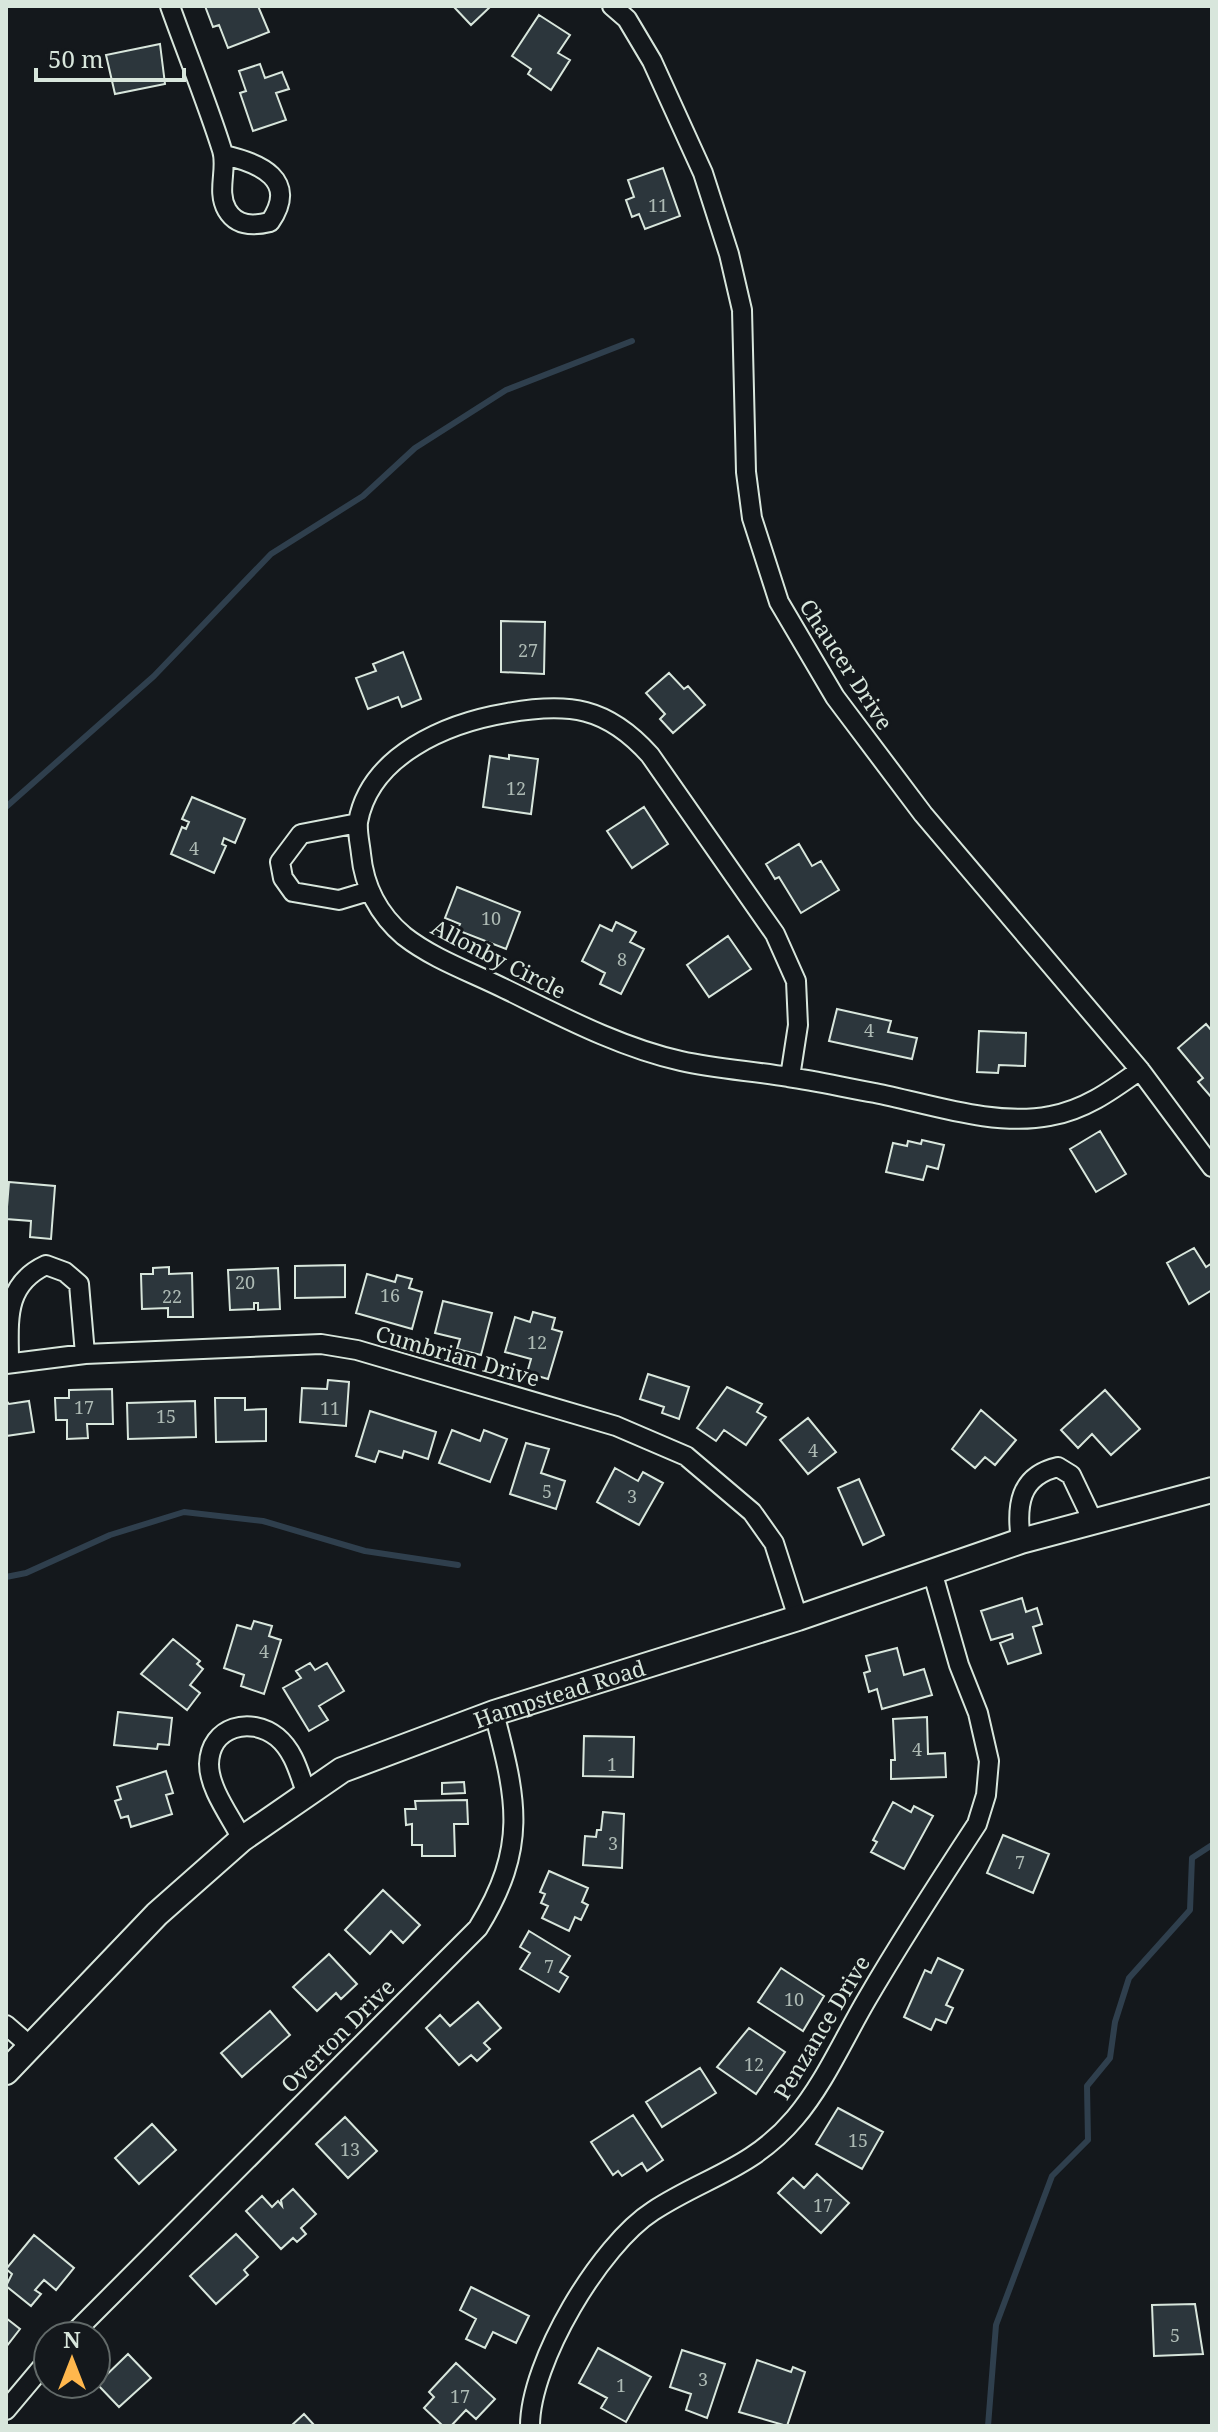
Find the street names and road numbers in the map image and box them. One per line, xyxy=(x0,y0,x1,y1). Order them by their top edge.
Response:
street label: Chaucer Drive xyxy=(793,593,901,735)
street label: Allonby Circle xyxy=(426,911,572,1005)
street label: Cumbrian Drive xyxy=(372,1317,544,1393)
street label: Hampstead Road xyxy=(469,1652,649,1734)
street label: Penzance Drive xyxy=(766,1949,876,2105)
street label: Overton Drive xyxy=(274,1972,400,2098)

